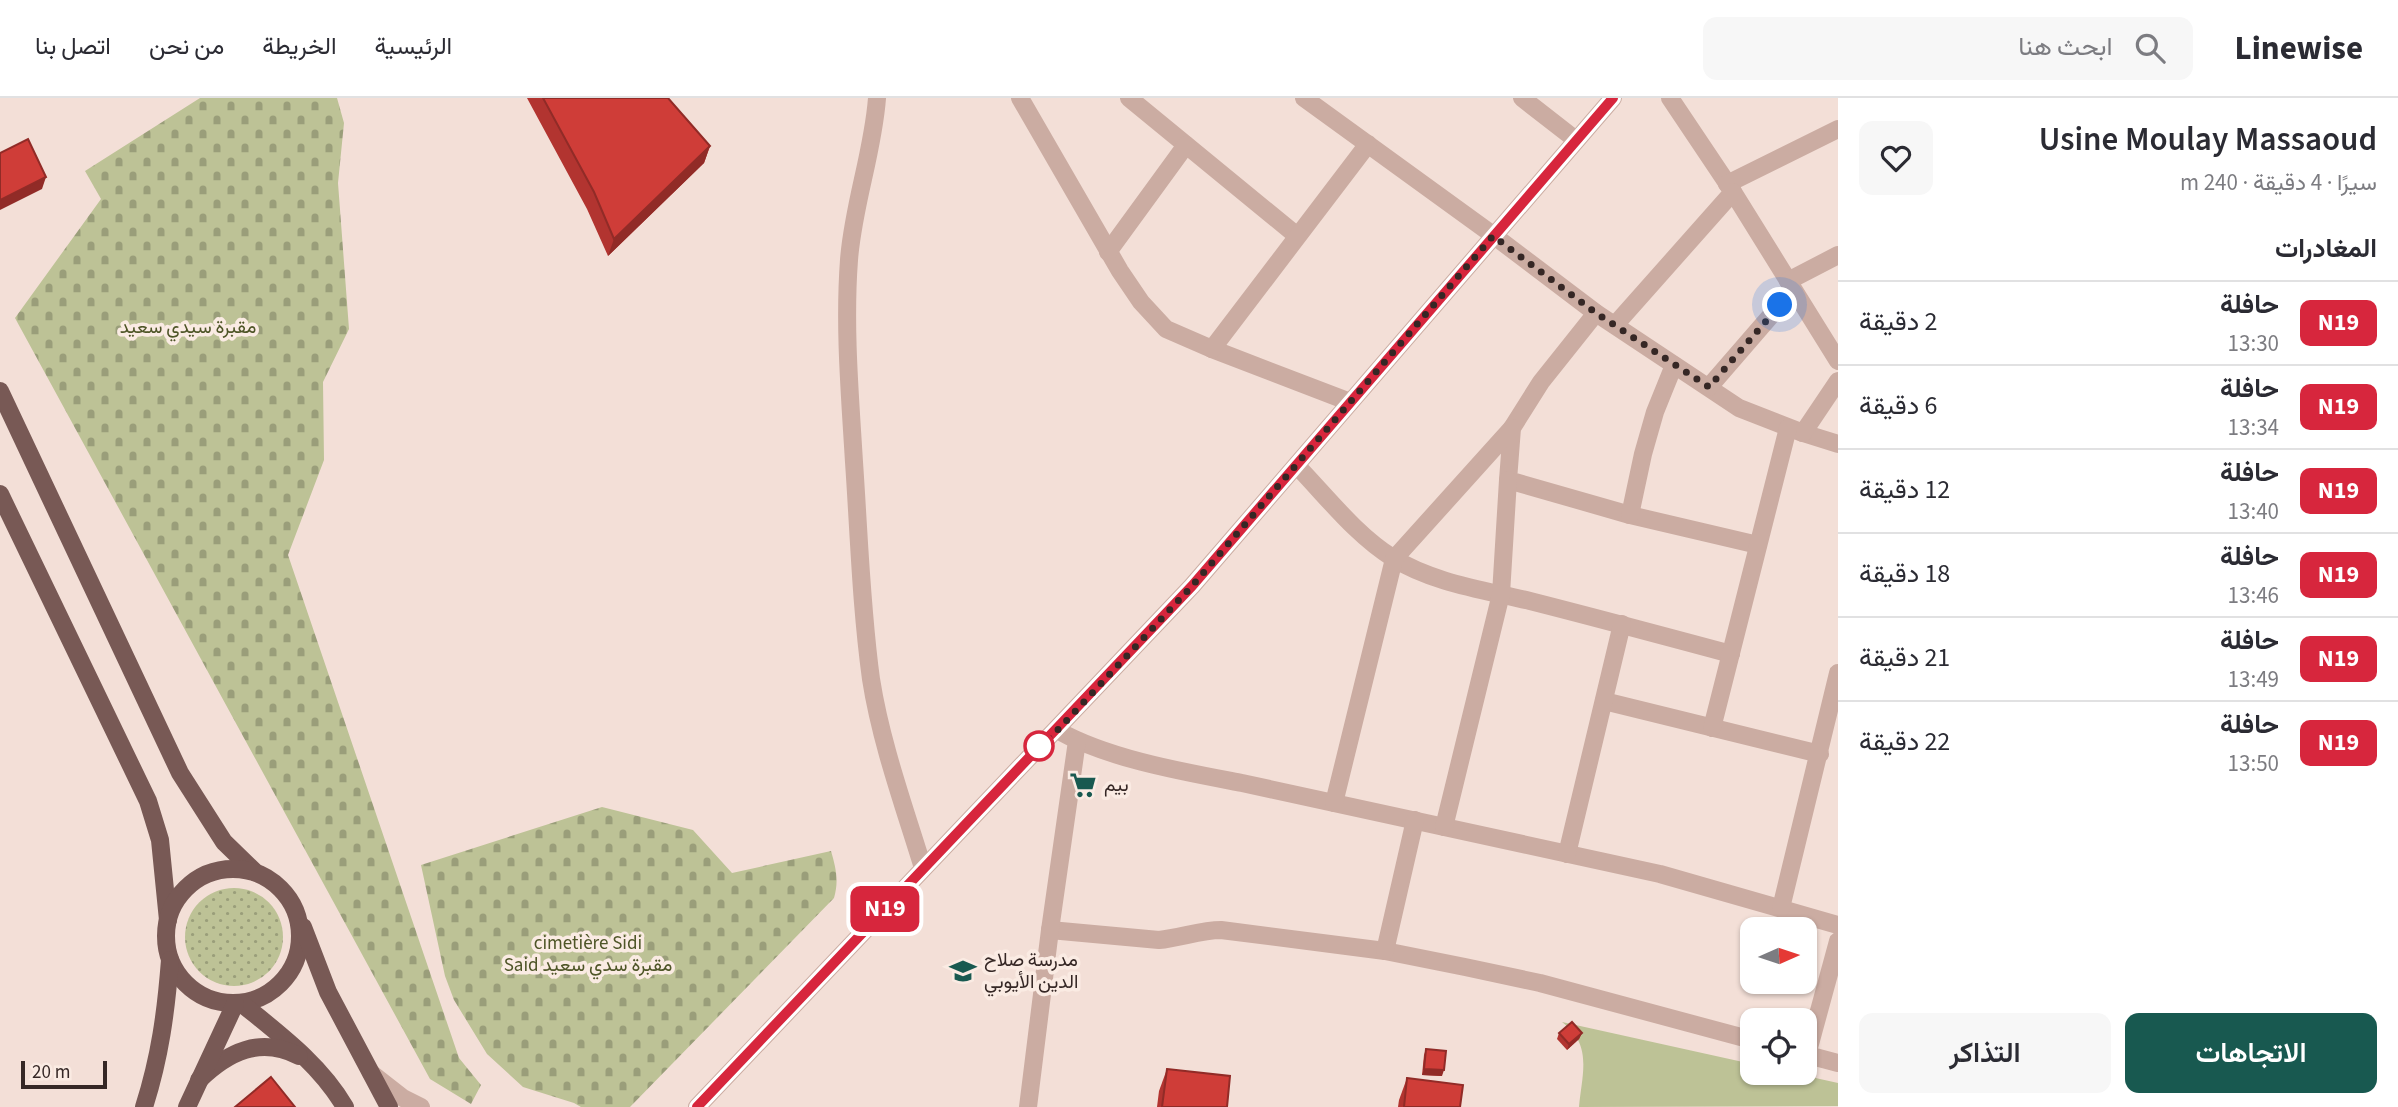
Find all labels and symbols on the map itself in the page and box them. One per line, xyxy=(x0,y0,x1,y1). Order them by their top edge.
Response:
your location xyxy=(1762,287,1797,322)
park label: مقبرة سيدي سعيد xyxy=(120,314,256,342)
unlabelled marker xyxy=(1024,731,1054,761)
supermarket icon: بيم xyxy=(1068,770,1098,800)
place label: بيم xyxy=(1104,772,1129,799)
line badge: N19 xyxy=(845,886,925,932)
north arrow xyxy=(1740,917,1816,994)
park label: cimetière Sidi Said مقبرة سدي سعيد xyxy=(504,930,672,980)
place label: مدرسة صلاح الدين الأيوبي xyxy=(984,947,1078,997)
school or university icon: مدرسة صلاح الدين الأيوبي xyxy=(948,956,978,986)
scale bar xyxy=(21,1058,107,1090)

